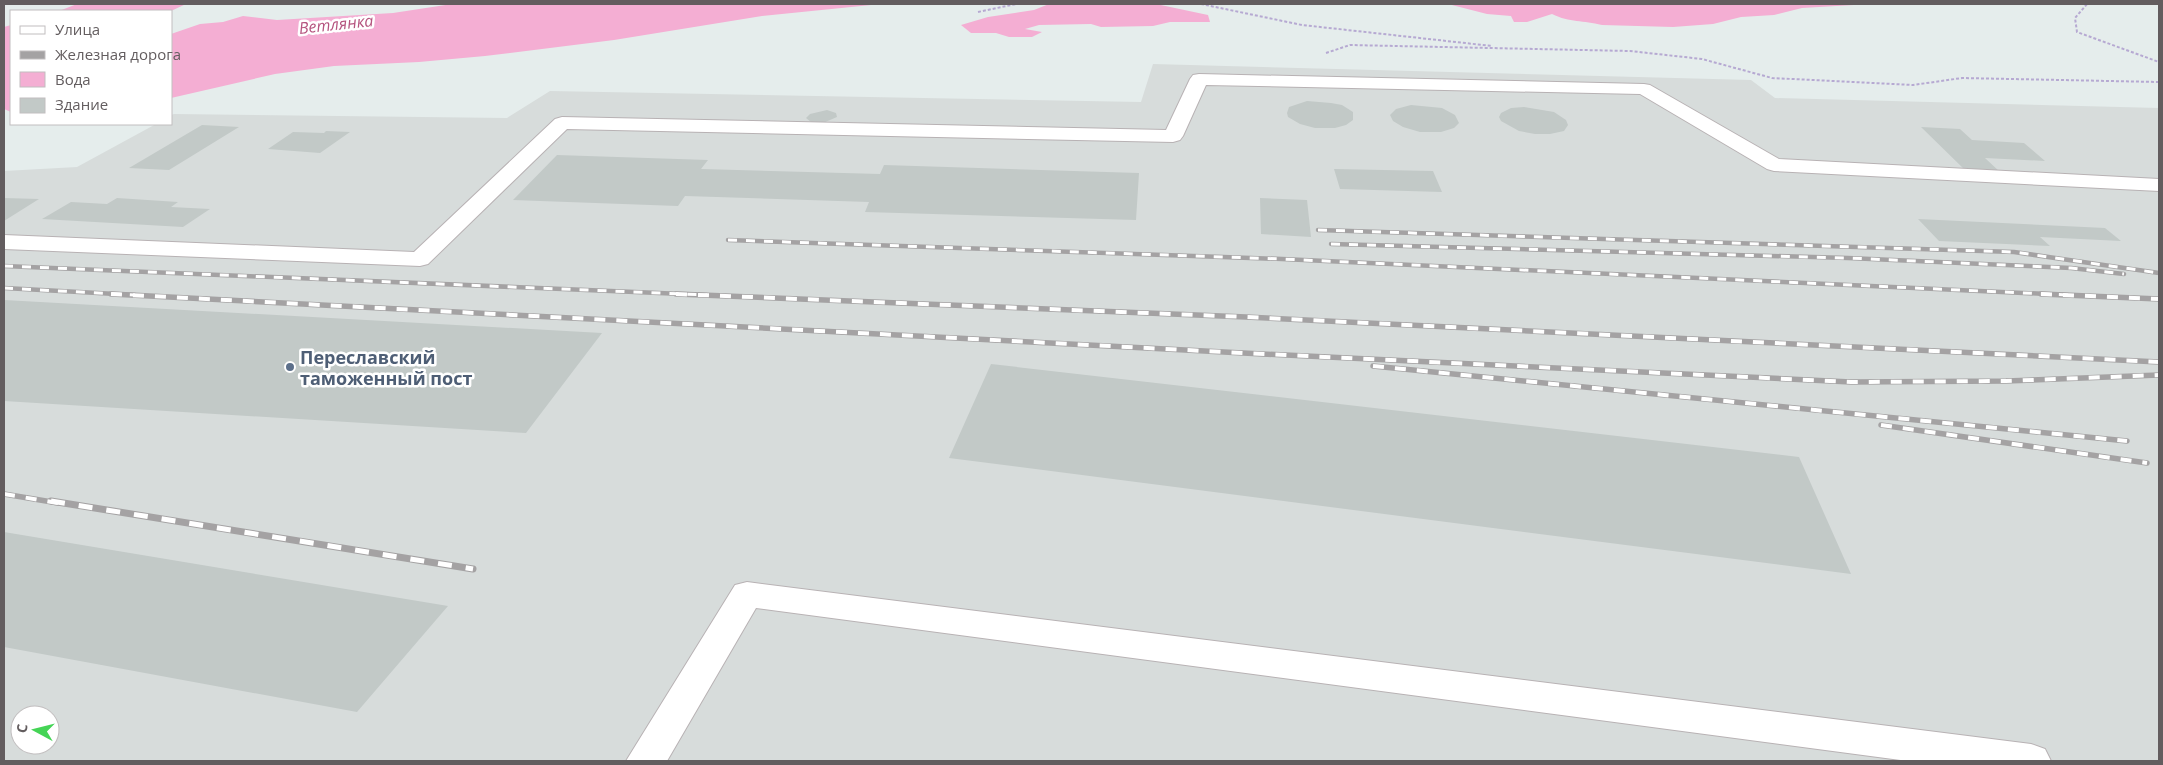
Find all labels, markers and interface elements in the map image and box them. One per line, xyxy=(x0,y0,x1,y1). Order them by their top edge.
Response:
water label: Ветлянка xyxy=(298,9,374,39)
legend xyxy=(10,10,172,125)
text: Улица xyxy=(55,19,100,39)
text: Железная дорога xyxy=(55,44,181,64)
text: Вода xyxy=(55,69,91,89)
text: Здание xyxy=(55,94,108,114)
place label: Переславский таможенный пост xyxy=(300,345,472,390)
marker: Переславский таможенный пост xyxy=(284,361,296,373)
north arrow xyxy=(10,705,60,755)
text: С xyxy=(12,723,32,734)

